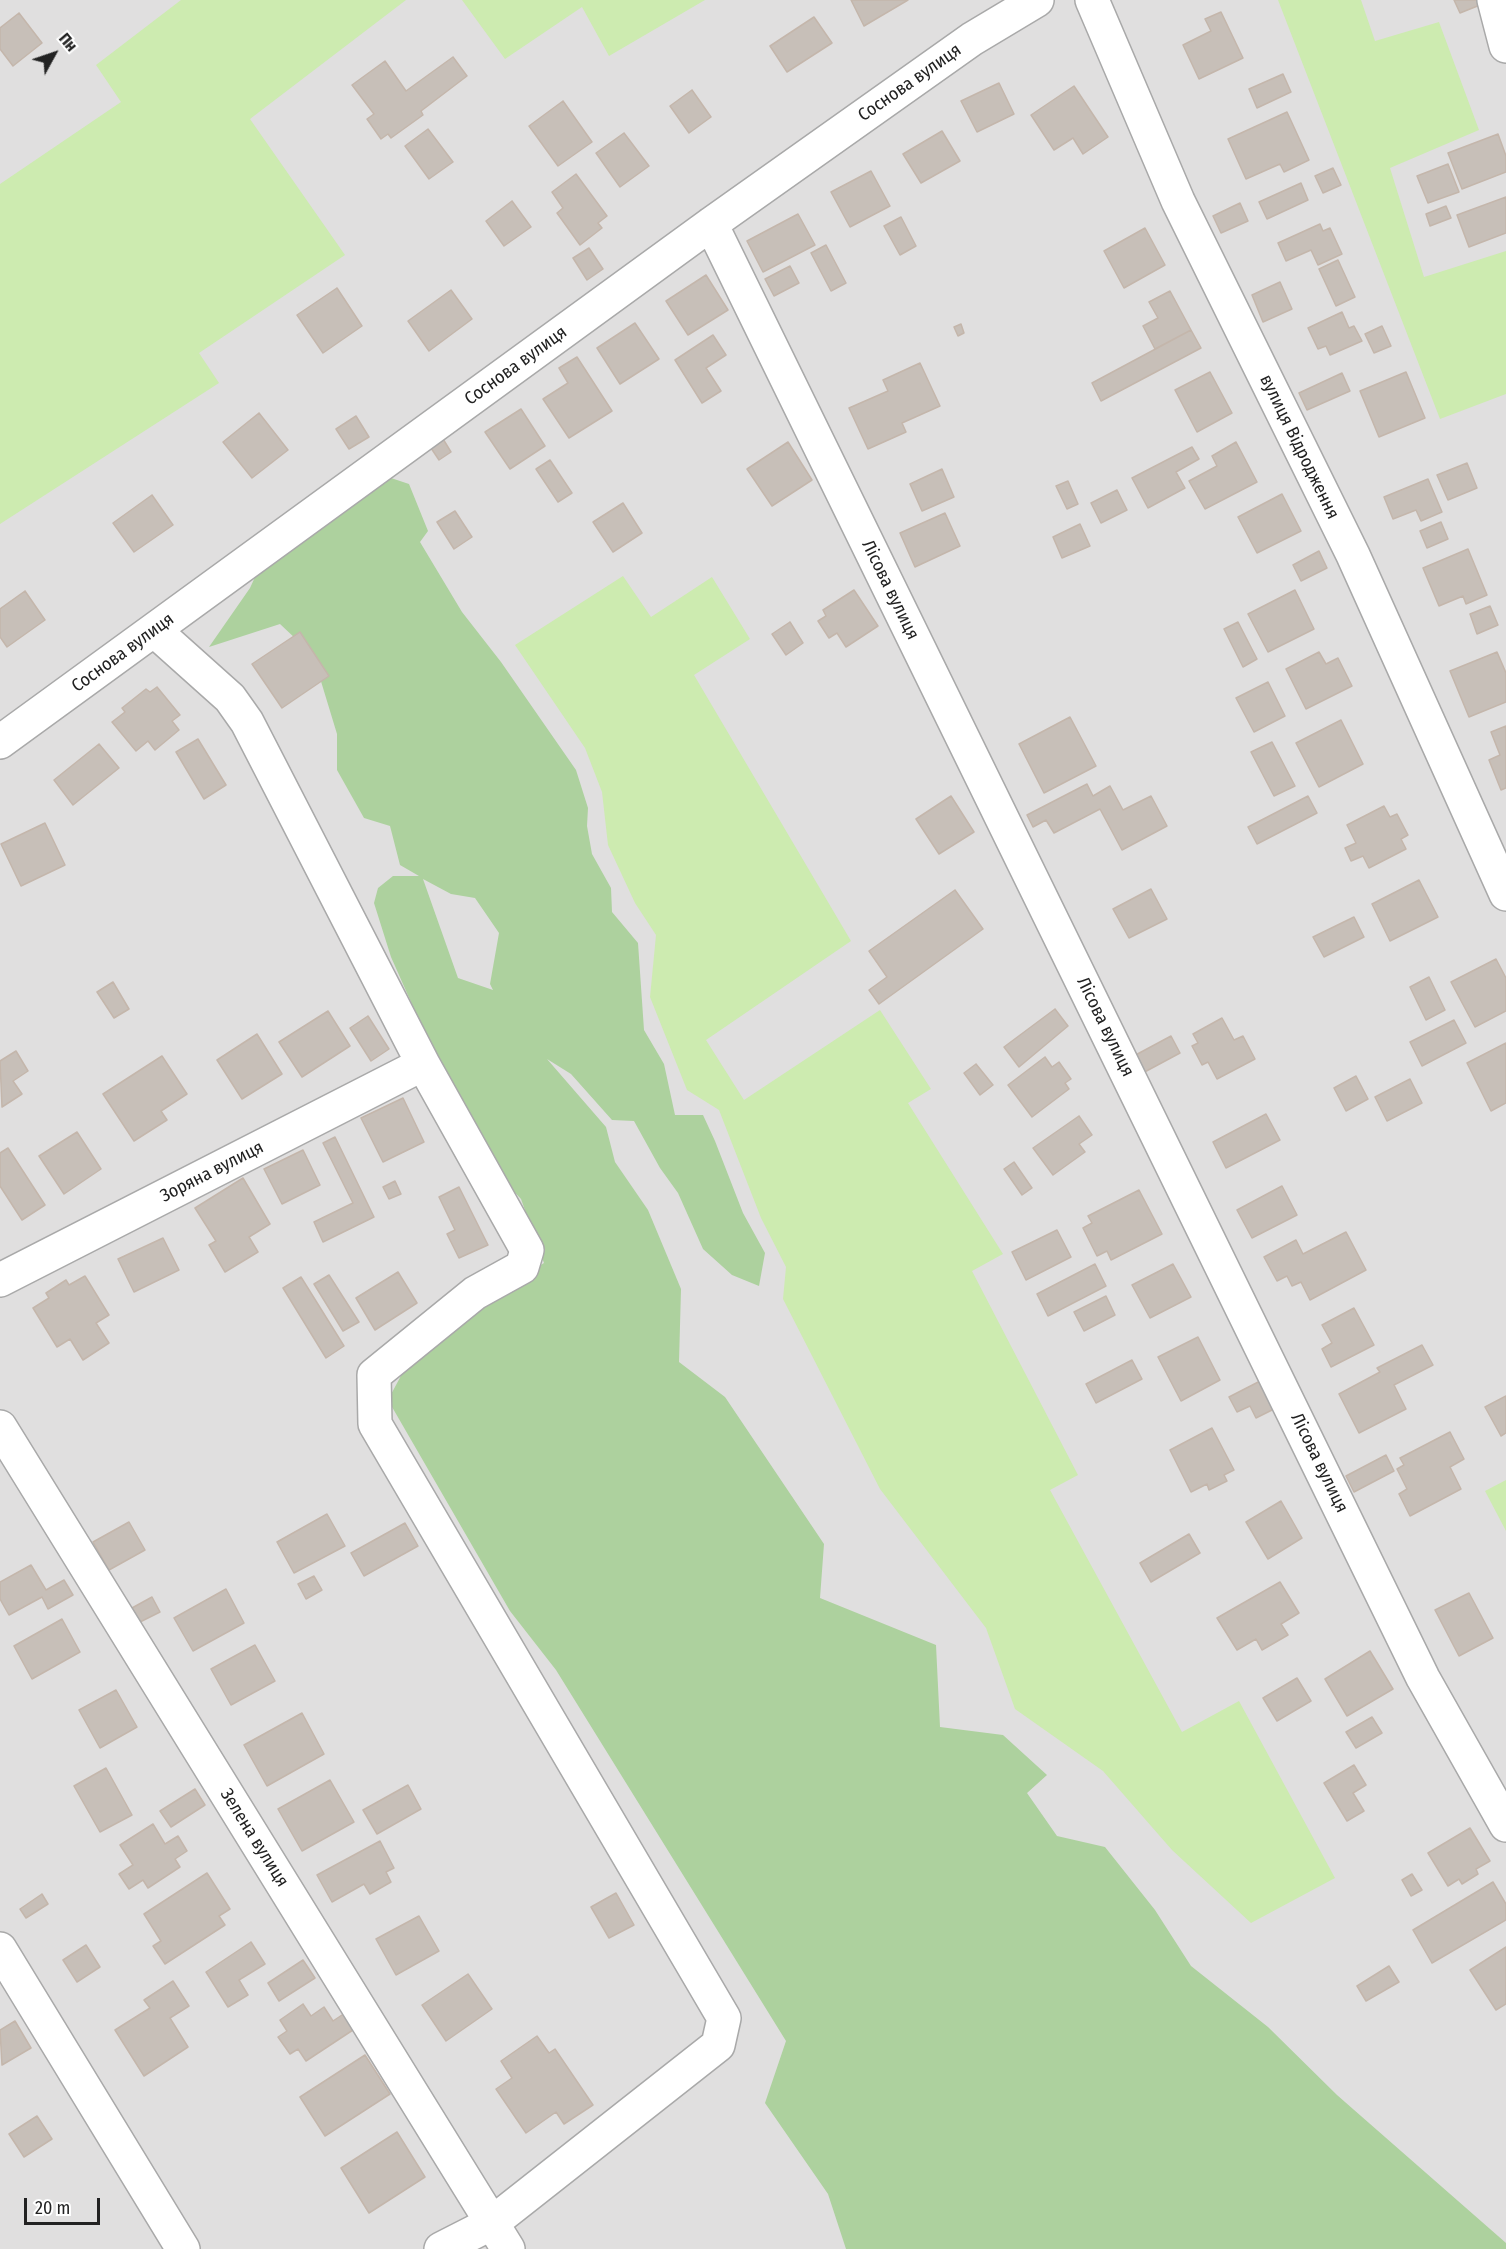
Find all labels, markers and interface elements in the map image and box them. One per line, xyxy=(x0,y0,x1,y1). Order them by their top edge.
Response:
north arrow xyxy=(24,24,84,84)
text: Пн xyxy=(55,29,81,55)
street label: Соснова вулиця xyxy=(854,39,966,127)
street label: Соснова вулиця xyxy=(461,322,571,410)
street label: вулиця Відродження xyxy=(1255,371,1343,523)
street label: Лісова вулиця xyxy=(857,537,923,643)
street label: Соснова вулиця xyxy=(68,609,178,697)
street label: Лісова вулиця xyxy=(1072,974,1138,1080)
street label: Зоряна вулиця xyxy=(157,1137,267,1207)
street label: Лісова вулиця xyxy=(1286,1410,1352,1516)
street label: Зелена вулиця xyxy=(215,1785,293,1891)
scale bar xyxy=(27,2186,104,2224)
text: 20 m xyxy=(35,2197,70,2219)

